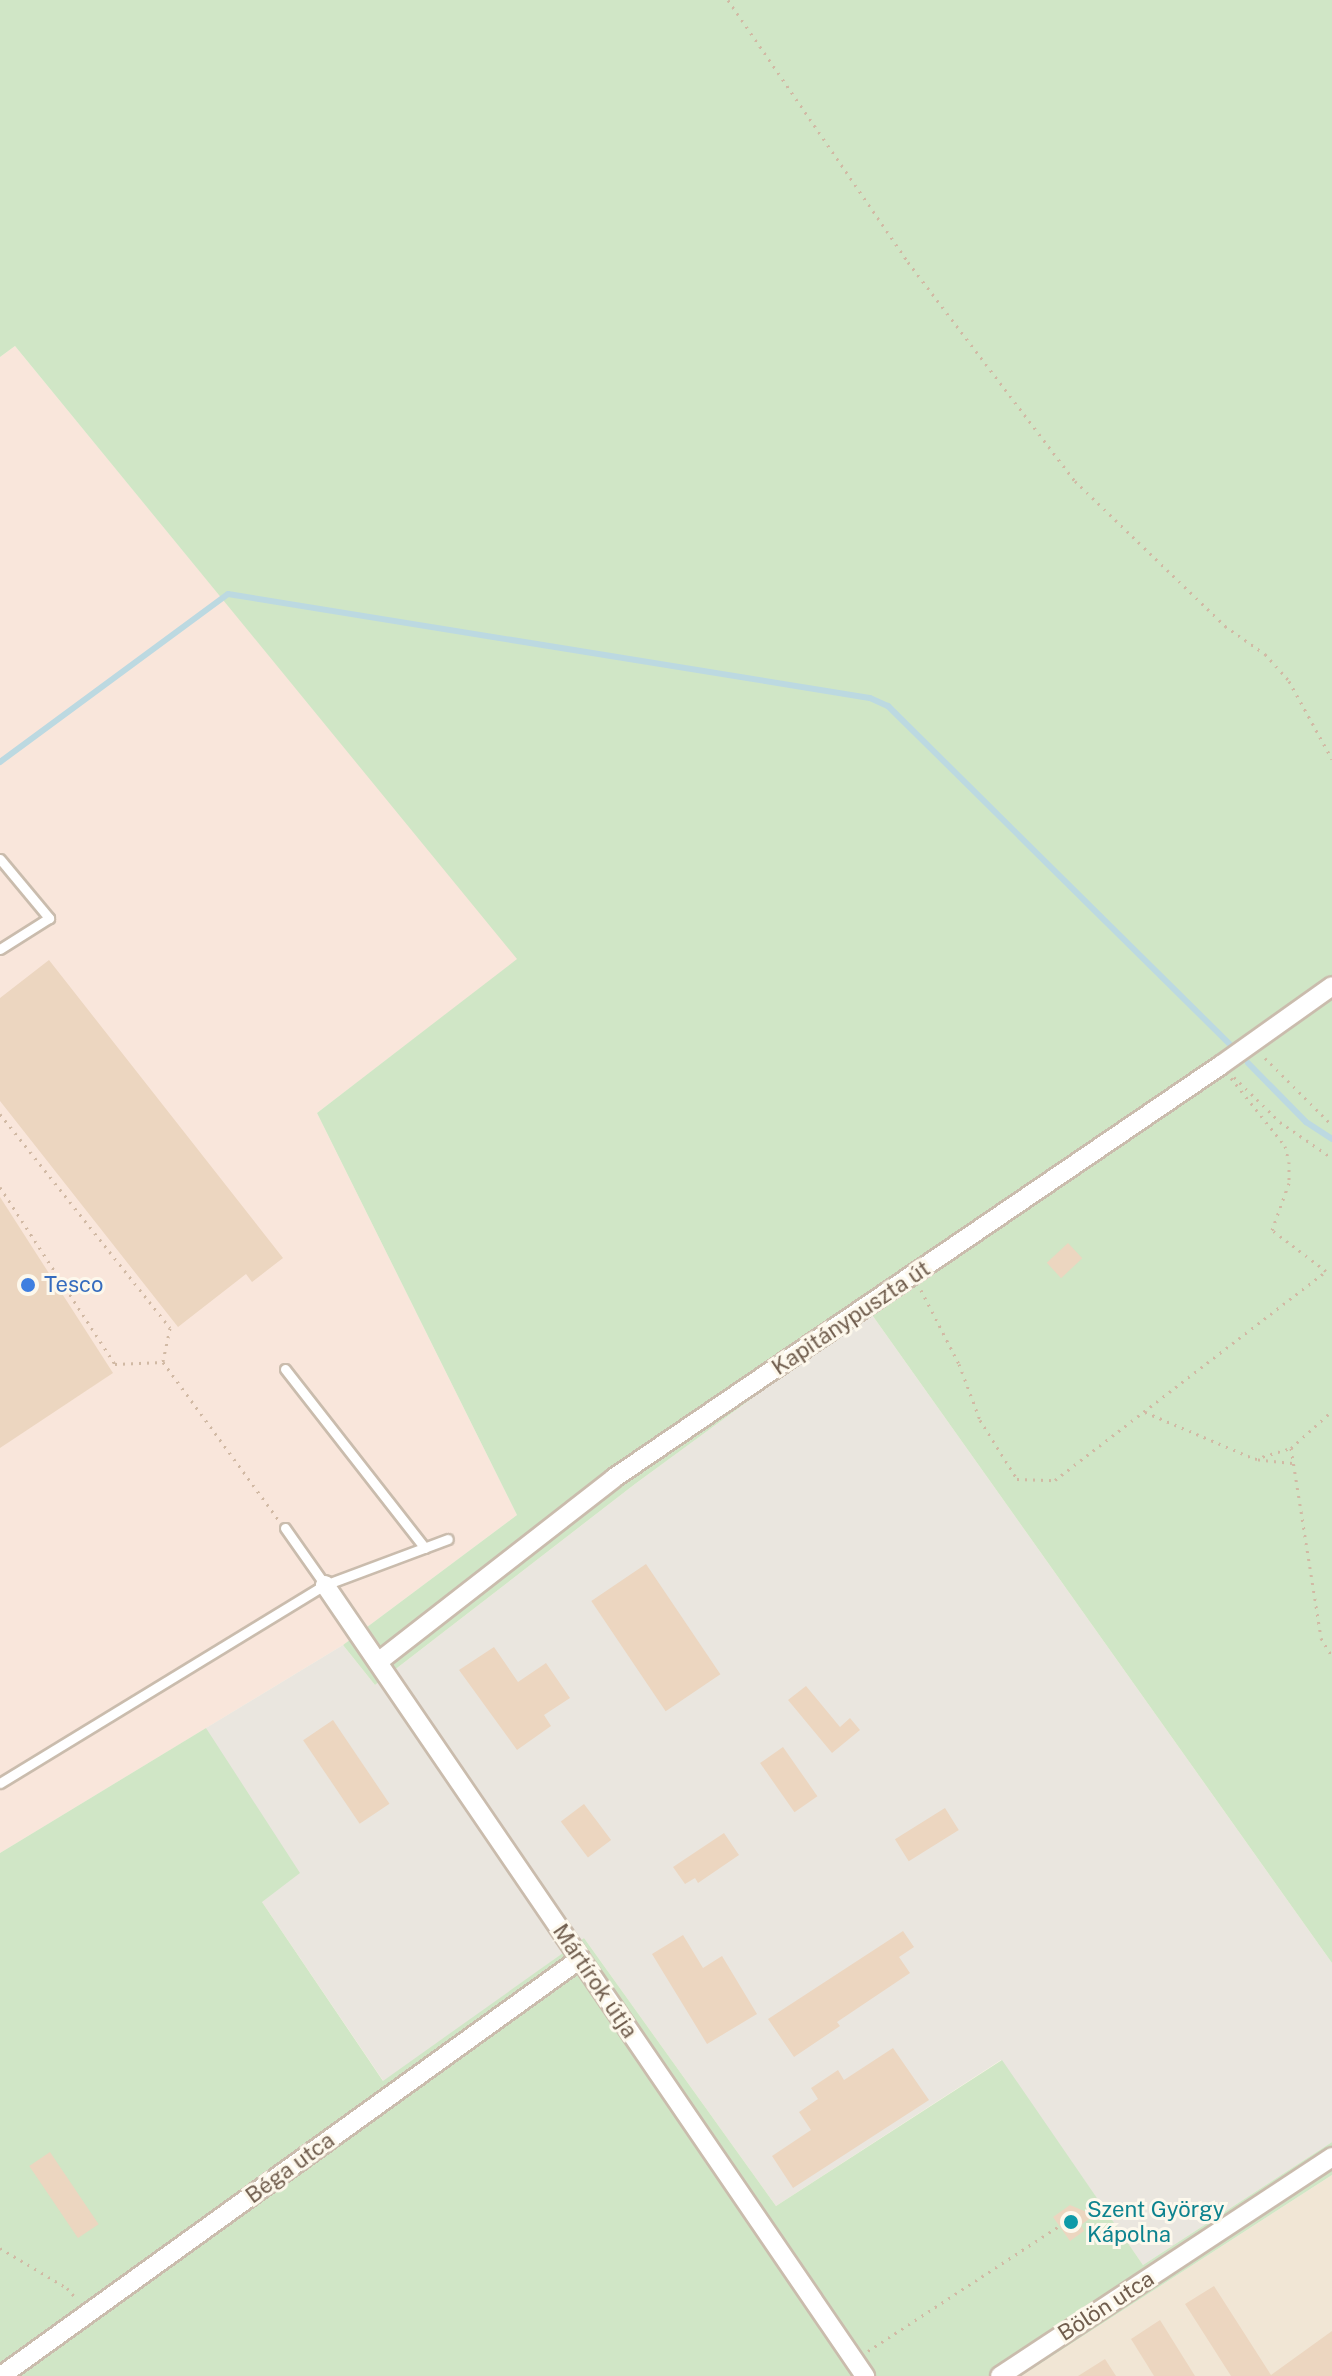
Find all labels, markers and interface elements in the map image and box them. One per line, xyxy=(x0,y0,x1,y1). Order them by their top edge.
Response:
street label: Kapitánypuszta út xyxy=(767,1255,935,1381)
place label: Tesco xyxy=(44,1272,103,1298)
marker: Tesco xyxy=(19,1276,37,1294)
street label: Mártírok útja xyxy=(547,1919,643,2043)
street label: Béga utca xyxy=(241,2127,339,2209)
place label: Szent György Kápolna xyxy=(1087,2196,1224,2248)
marker: Szent György Kápolna xyxy=(1062,2213,1080,2231)
street label: Bölön utca xyxy=(1053,2265,1159,2347)

